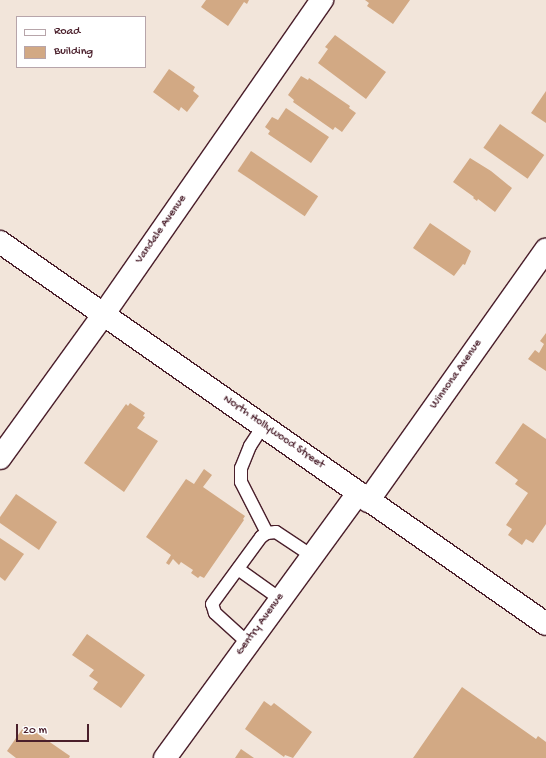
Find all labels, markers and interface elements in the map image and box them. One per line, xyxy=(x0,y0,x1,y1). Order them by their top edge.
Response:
legend xyxy=(16,16,146,68)
text: Road xyxy=(54,25,80,39)
text: Building xyxy=(54,45,93,59)
street label: Vandale Avenue xyxy=(133,193,191,267)
street label: Winnona Avenue xyxy=(428,337,486,413)
street label: North Hollywood Street xyxy=(220,393,326,473)
street label: Gentry Avenue xyxy=(234,591,288,659)
scale bar xyxy=(18,716,91,742)
text: 20 m xyxy=(23,724,47,738)

